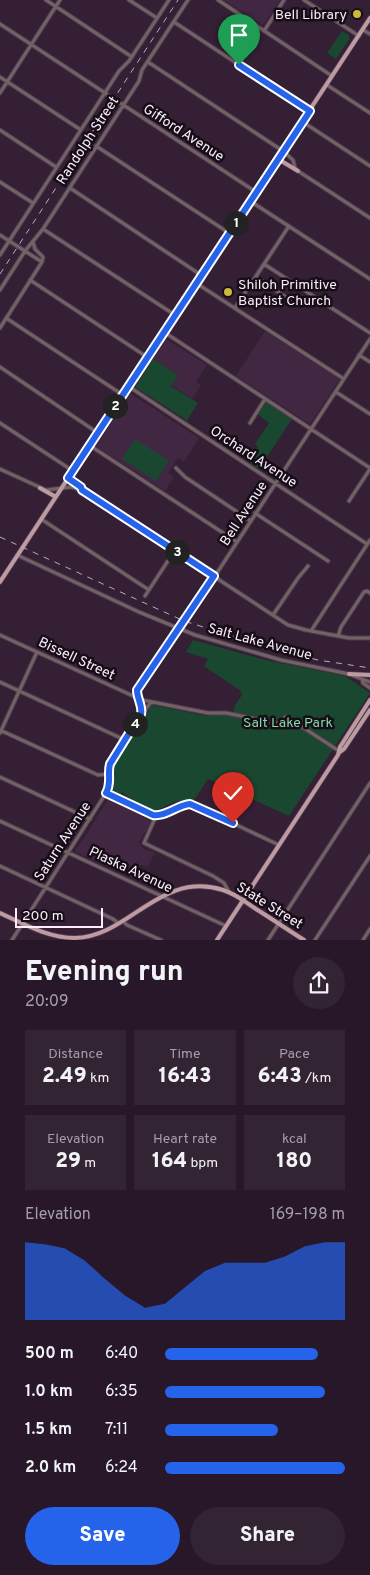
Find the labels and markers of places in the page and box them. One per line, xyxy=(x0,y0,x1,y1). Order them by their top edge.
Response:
place label: Bell Library xyxy=(275,7,347,24)
marker: Bell Library xyxy=(351,8,363,20)
pin xyxy=(218,14,260,65)
pin: 1 xyxy=(224,210,248,236)
place label: Shiloh Primitive Baptist Church xyxy=(238,277,337,310)
marker: Shiloh Primitive Baptist Church xyxy=(222,286,234,298)
pin: 2 xyxy=(102,394,128,418)
pin: 3 xyxy=(164,540,190,564)
pin: 4 xyxy=(122,712,148,736)
pin xyxy=(212,772,254,823)

